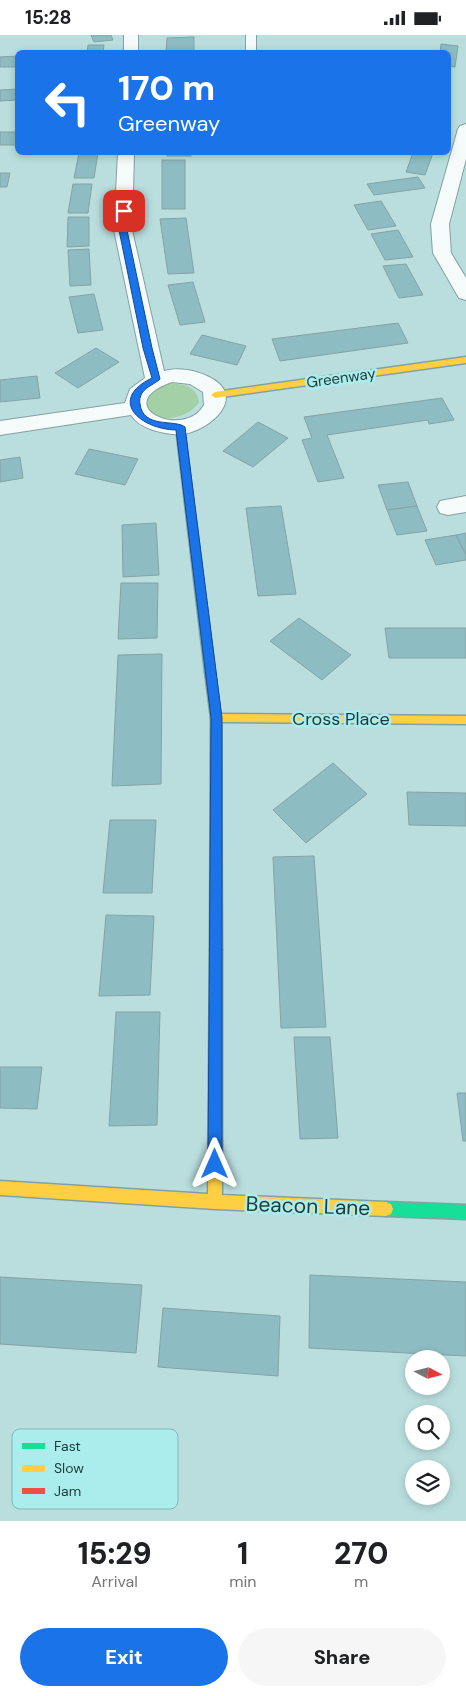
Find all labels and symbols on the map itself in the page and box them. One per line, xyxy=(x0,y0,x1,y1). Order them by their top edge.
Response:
pin xyxy=(103,190,145,232)
street label: Greenway xyxy=(305,363,378,393)
street label: Cross Place xyxy=(292,707,390,731)
position arrow xyxy=(188,1137,240,1189)
street label: Beacon Lane xyxy=(245,1190,371,1222)
north arrow xyxy=(405,1350,450,1395)
legend xyxy=(12,1429,178,1509)
text: Fast xyxy=(54,1437,81,1455)
text: Slow xyxy=(54,1459,84,1477)
text: Jam xyxy=(54,1482,81,1500)

